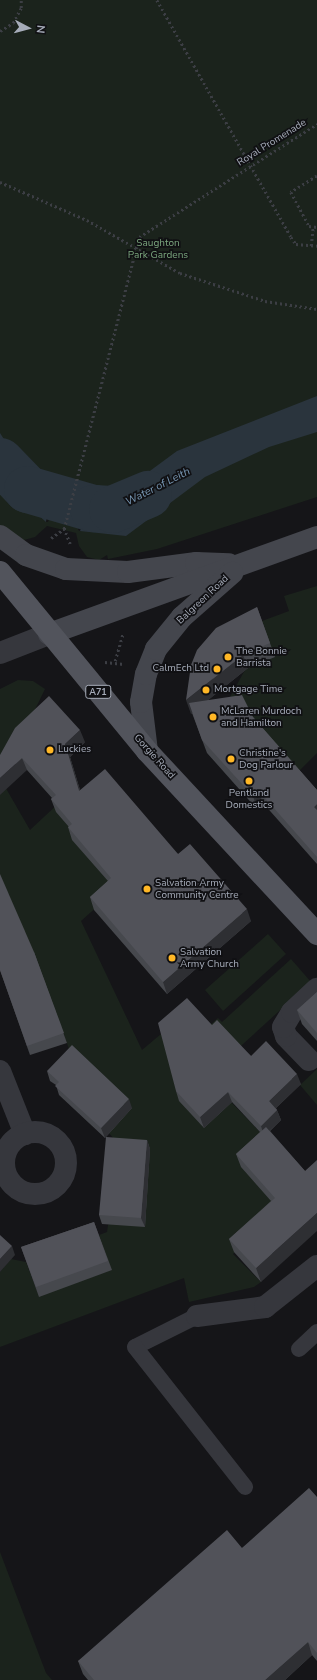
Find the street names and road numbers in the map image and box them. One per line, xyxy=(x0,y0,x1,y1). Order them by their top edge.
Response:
street label: Royal Promenade xyxy=(235,117,309,169)
street label: Balgreen Road xyxy=(175,573,231,627)
road number: A71 xyxy=(85,685,111,699)
street label: Gorgie Road xyxy=(131,732,177,782)

